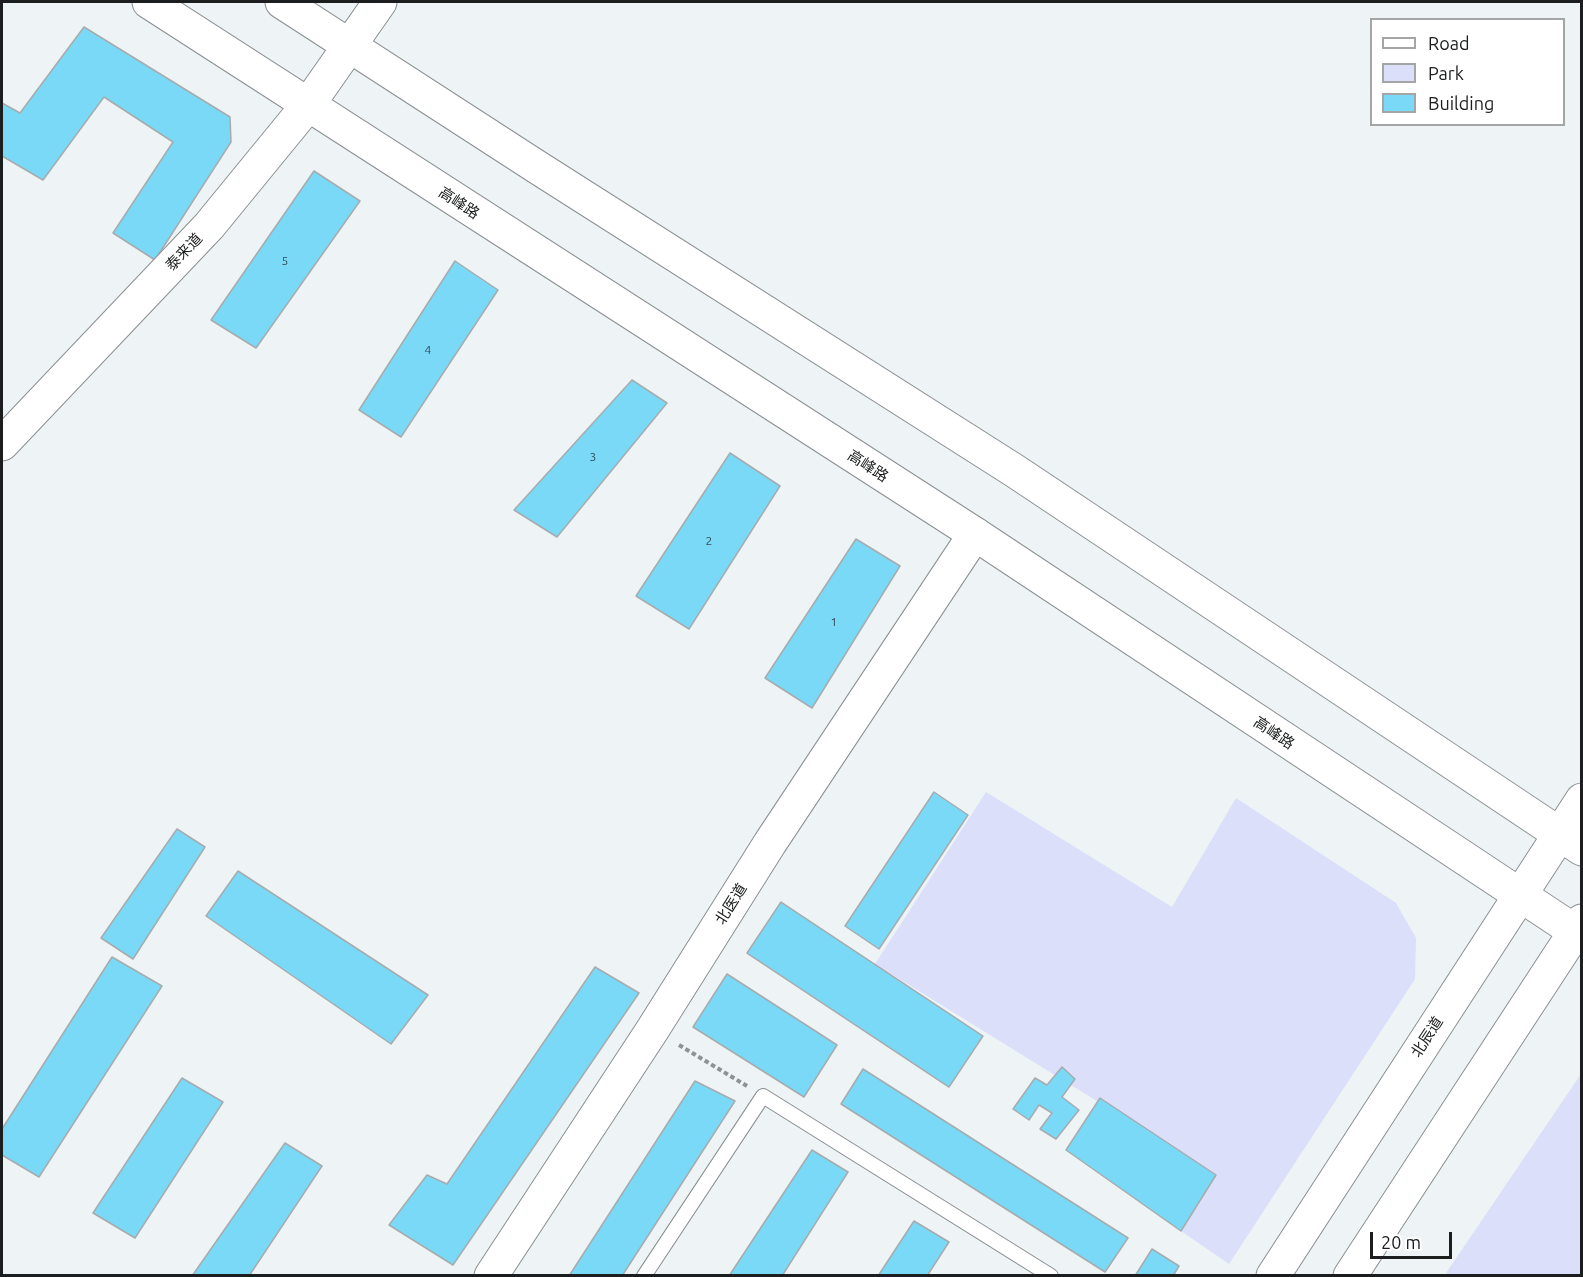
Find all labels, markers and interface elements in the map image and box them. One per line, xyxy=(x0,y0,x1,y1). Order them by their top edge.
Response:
legend xyxy=(1370,18,1565,126)
text: Road xyxy=(1428,33,1470,53)
text: Park xyxy=(1428,63,1464,83)
text: Building xyxy=(1428,93,1494,113)
street label: 高峰路 xyxy=(435,183,483,223)
street label: 泰来道 xyxy=(162,230,206,274)
house number: 5 xyxy=(282,254,288,268)
house number: 4 xyxy=(425,343,431,357)
street label: 高峰路 xyxy=(844,446,892,486)
house number: 3 xyxy=(590,450,596,464)
house number: 2 xyxy=(706,534,712,548)
house number: 1 xyxy=(831,615,837,629)
street label: 高峰路 xyxy=(1250,713,1298,753)
street label: 北医道 xyxy=(711,880,751,928)
street label: 北辰道 xyxy=(1407,1013,1447,1061)
scale bar xyxy=(1373,1220,1456,1258)
text: 20 m xyxy=(1381,1232,1421,1252)

